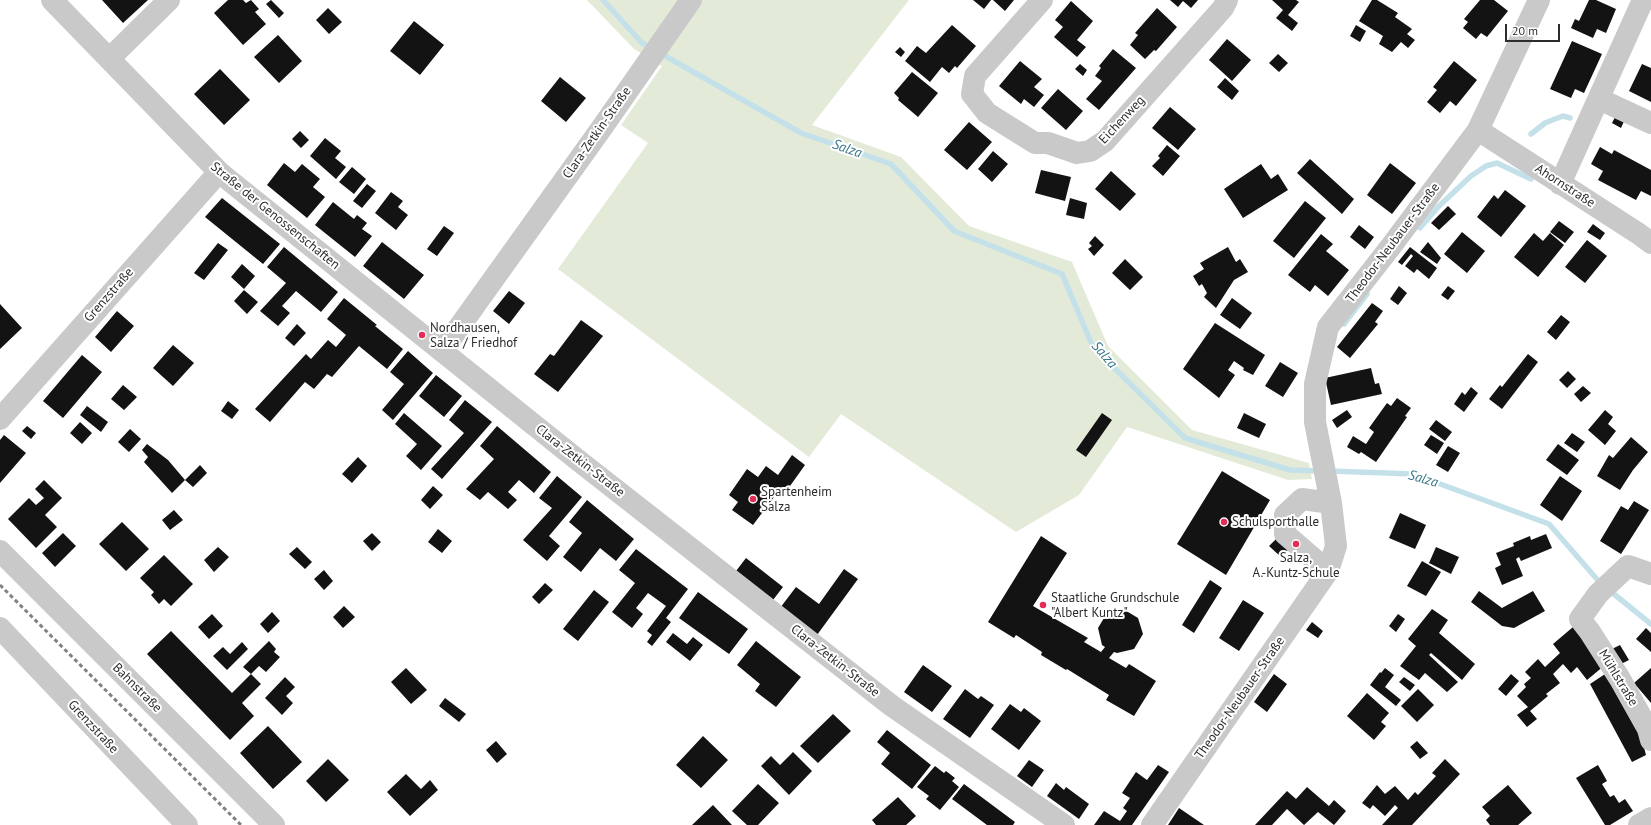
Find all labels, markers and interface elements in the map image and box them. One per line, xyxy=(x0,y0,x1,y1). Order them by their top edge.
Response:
scale bar xyxy=(1507,16,1562,42)
text: 20 m xyxy=(1512,23,1538,38)
street label: Clara-Zetkin-Straße xyxy=(559,84,635,182)
street label: Eichenweg xyxy=(1096,93,1148,147)
water label: Salza xyxy=(830,136,864,162)
street label: Straße der Genossenschaften xyxy=(207,159,343,273)
street label: Ahornstraße xyxy=(1532,161,1598,211)
street label: Theodor-Neubauer-Straße xyxy=(1343,180,1443,306)
street label: Grenzstraße xyxy=(81,265,137,325)
place label: Nordhausen, Salza / Friedhof xyxy=(430,320,517,351)
marker: Nordhausen, Salza / Friedhof xyxy=(417,330,427,340)
water label: Salza xyxy=(1088,338,1120,372)
street label: Clara-Zetkin-Straße xyxy=(532,421,628,501)
water label: Salza xyxy=(1406,467,1440,491)
place label: Spartenheim Salza xyxy=(761,484,832,515)
marker: Spartenheim Salza xyxy=(748,494,758,504)
place label: Schulsporthalle xyxy=(1232,514,1319,530)
marker: Schulsporthalle xyxy=(1219,517,1229,527)
marker: Salza, A.-Kuntz-Schule xyxy=(1291,539,1301,549)
place label: Salza, A.-Kuntz-Schule xyxy=(1252,550,1340,581)
place label: Staatliche Grundschule "Albert Kuntz" xyxy=(1051,590,1179,621)
marker: Staatliche Grundschule "Albert Kuntz" xyxy=(1038,600,1048,610)
street label: Clara-Zetkin-Straße xyxy=(787,621,883,701)
street label: Theodor-Neubauer-Straße xyxy=(1192,634,1288,762)
street label: Mühlstraße xyxy=(1595,647,1641,709)
street label: Bahnstraße xyxy=(109,660,165,716)
street label: Grenzstraße xyxy=(64,697,122,757)

